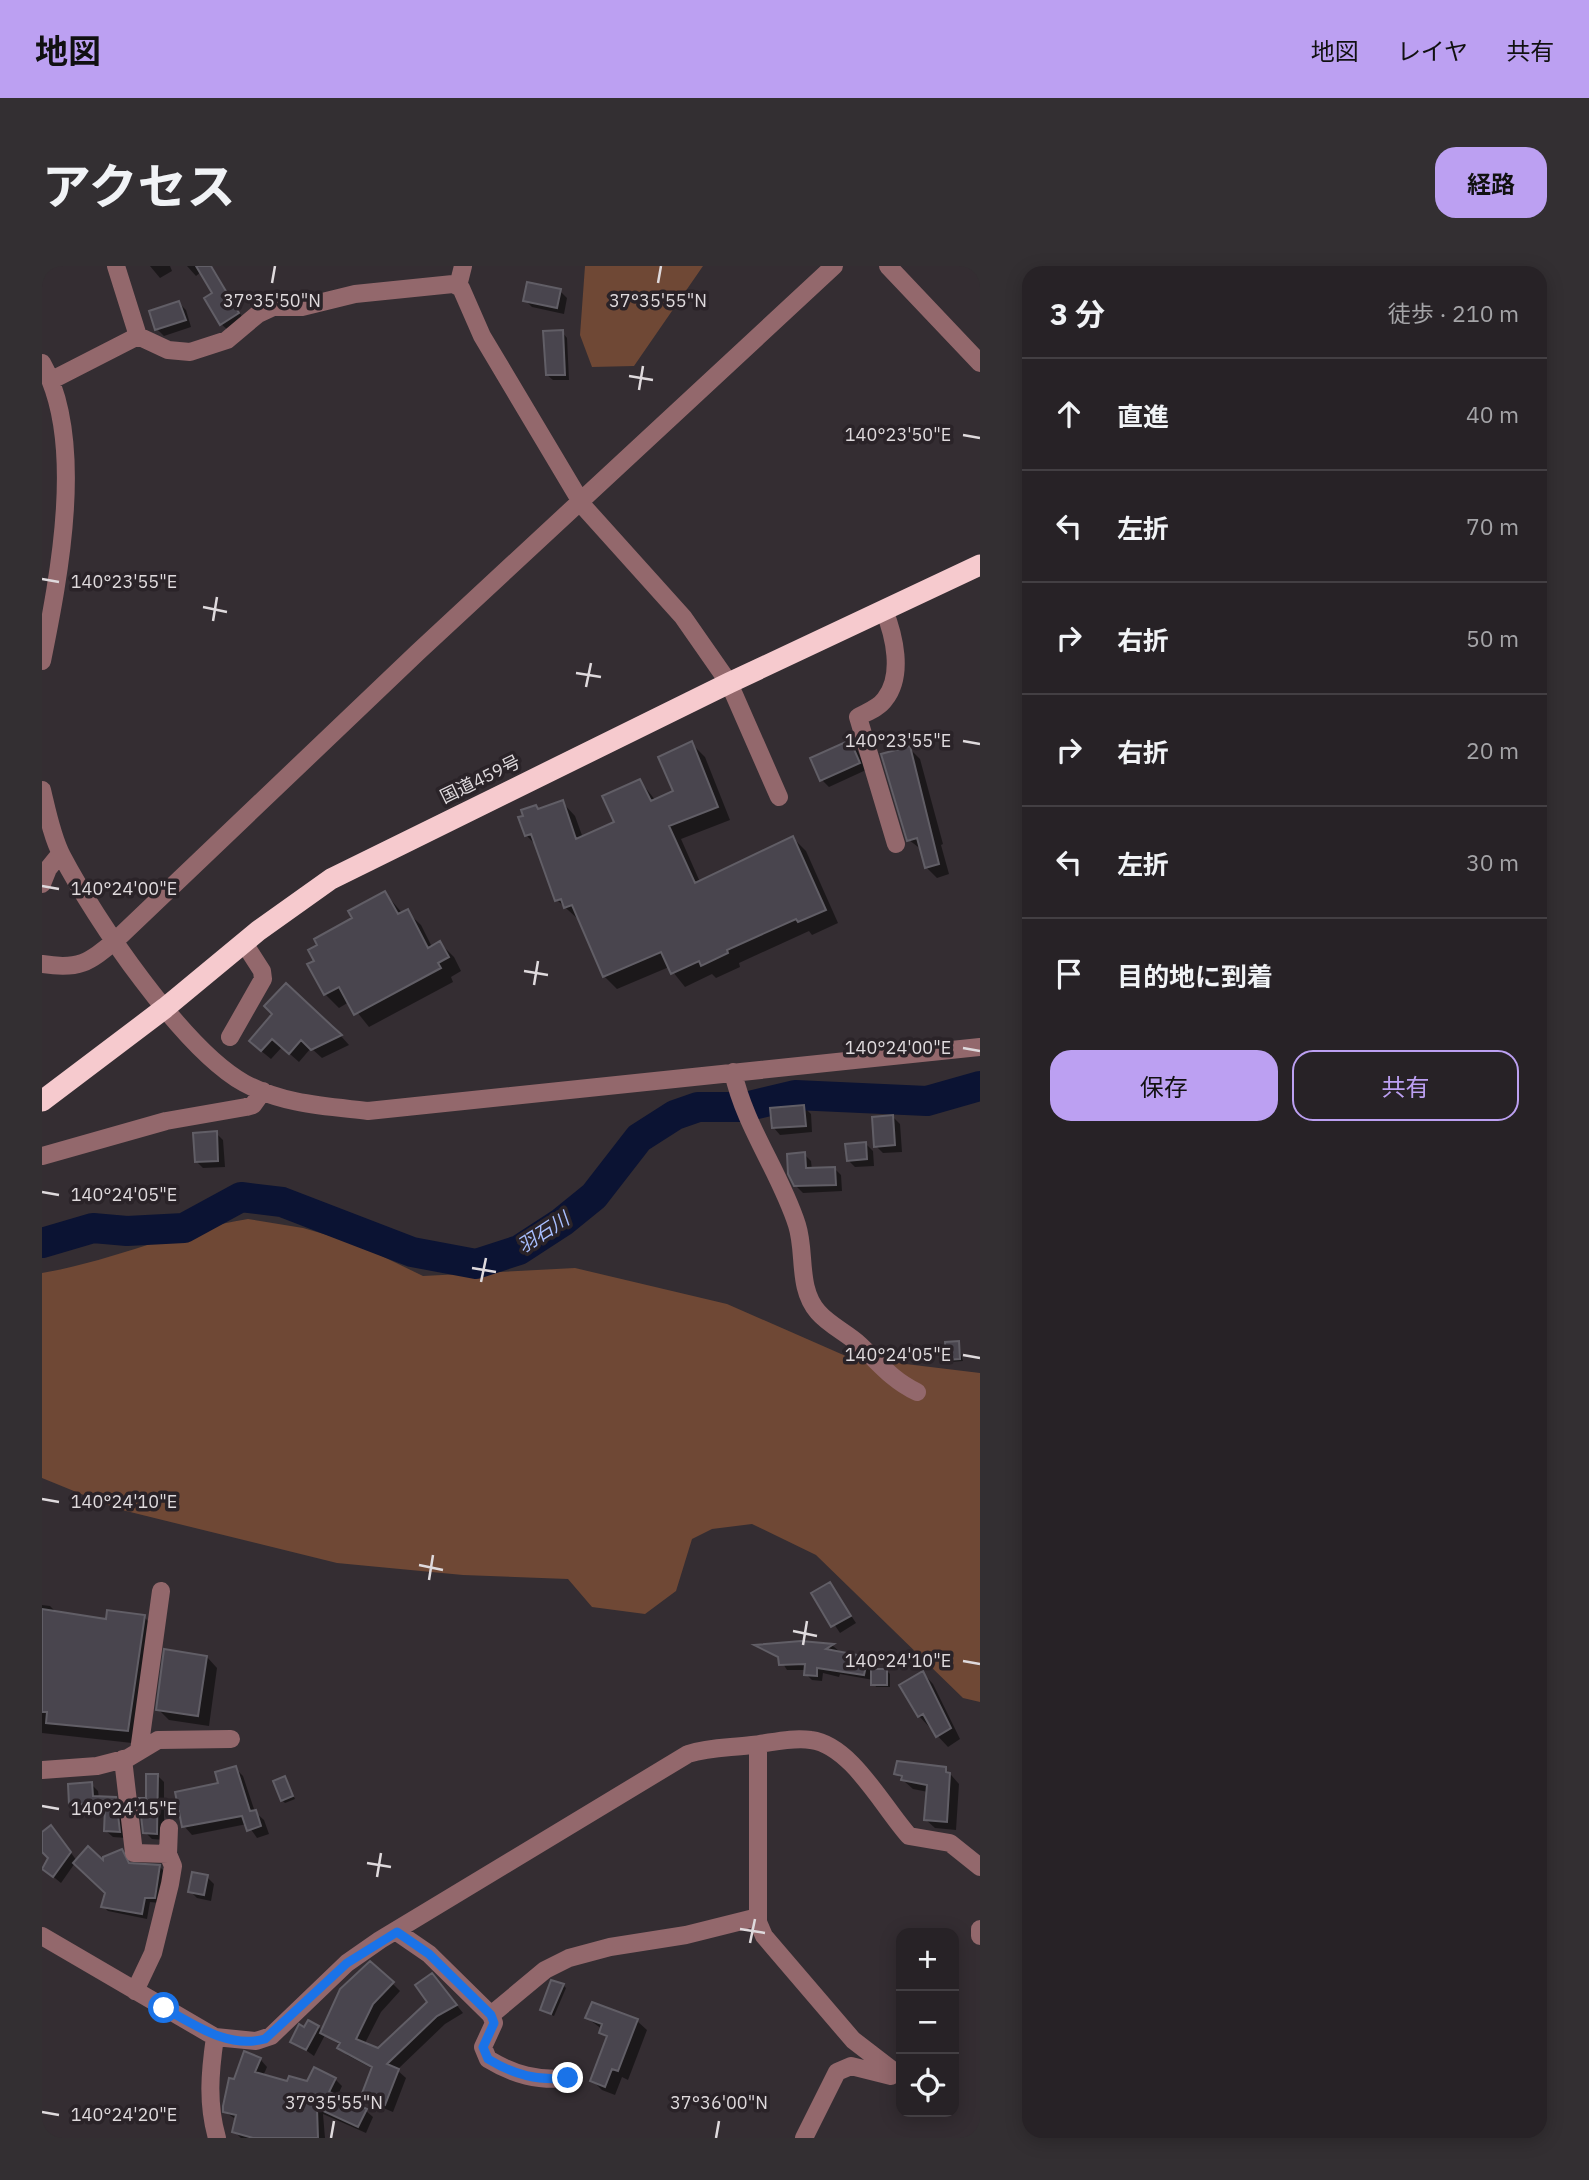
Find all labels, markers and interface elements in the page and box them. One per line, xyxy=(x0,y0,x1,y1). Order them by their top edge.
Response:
text: 地図 xyxy=(35,29,101,72)
text: 地図 xyxy=(1311,35,1359,67)
text: レイヤ xyxy=(1397,35,1468,67)
text: 共有 xyxy=(1506,35,1554,67)
button: 経路 xyxy=(1435,147,1547,218)
text: アクセス xyxy=(42,154,236,217)
text: 37°35'50"N xyxy=(223,289,321,312)
text: 37°35'55"N xyxy=(609,289,707,312)
text: 3 分 xyxy=(1050,294,1105,333)
text: 徒歩 · 210 m xyxy=(1388,298,1519,328)
icon: ahead xyxy=(1050,395,1088,433)
text: 直進 xyxy=(1117,399,1169,433)
text: 40 m xyxy=(1466,399,1519,429)
text: 140°23'50"E xyxy=(845,423,951,446)
icon: left xyxy=(1050,507,1088,545)
text: 左折 xyxy=(1117,511,1169,545)
text: 70 m xyxy=(1466,511,1519,541)
text: 140°23'55"E xyxy=(71,570,177,593)
icon: right xyxy=(1050,619,1088,657)
text: 右折 xyxy=(1117,623,1169,657)
text: 50 m xyxy=(1466,623,1519,653)
text: 140°23'55"E xyxy=(845,729,951,752)
icon: right xyxy=(1050,731,1088,769)
text: 右折 xyxy=(1117,735,1169,769)
text: 20 m xyxy=(1466,735,1519,765)
street label: 国道459号 xyxy=(436,750,524,808)
icon: left xyxy=(1050,843,1088,881)
text: 左折 xyxy=(1117,847,1169,881)
text: 30 m xyxy=(1466,847,1519,877)
text: 140°24'00"E xyxy=(71,877,177,900)
icon: arrive xyxy=(1050,955,1088,993)
text: 目的地に到着 xyxy=(1117,959,1273,993)
text: 140°24'00"E xyxy=(845,1036,951,1059)
button: 保存 xyxy=(1050,1050,1278,1121)
button: 共有 xyxy=(1292,1050,1519,1121)
text: 140°24'05"E xyxy=(71,1183,177,1206)
water label: 羽石川 xyxy=(513,1205,575,1258)
text: 140°24'05"E xyxy=(845,1343,951,1366)
text: 140°24'10"E xyxy=(71,1490,177,1513)
text: 140°24'10"E xyxy=(845,1649,951,1672)
text: 140°24'15"E xyxy=(71,1797,177,1820)
map controls xyxy=(896,1928,959,2117)
button: + xyxy=(896,1928,959,1991)
button: − xyxy=(896,1991,959,2054)
route start xyxy=(148,1992,179,2023)
button: locate xyxy=(896,2054,959,2117)
route end xyxy=(552,2062,583,2093)
text: 37°35'55"N xyxy=(285,2091,383,2114)
text: 37°36'00"N xyxy=(670,2091,768,2114)
text: 140°24'20"E xyxy=(71,2103,177,2126)

